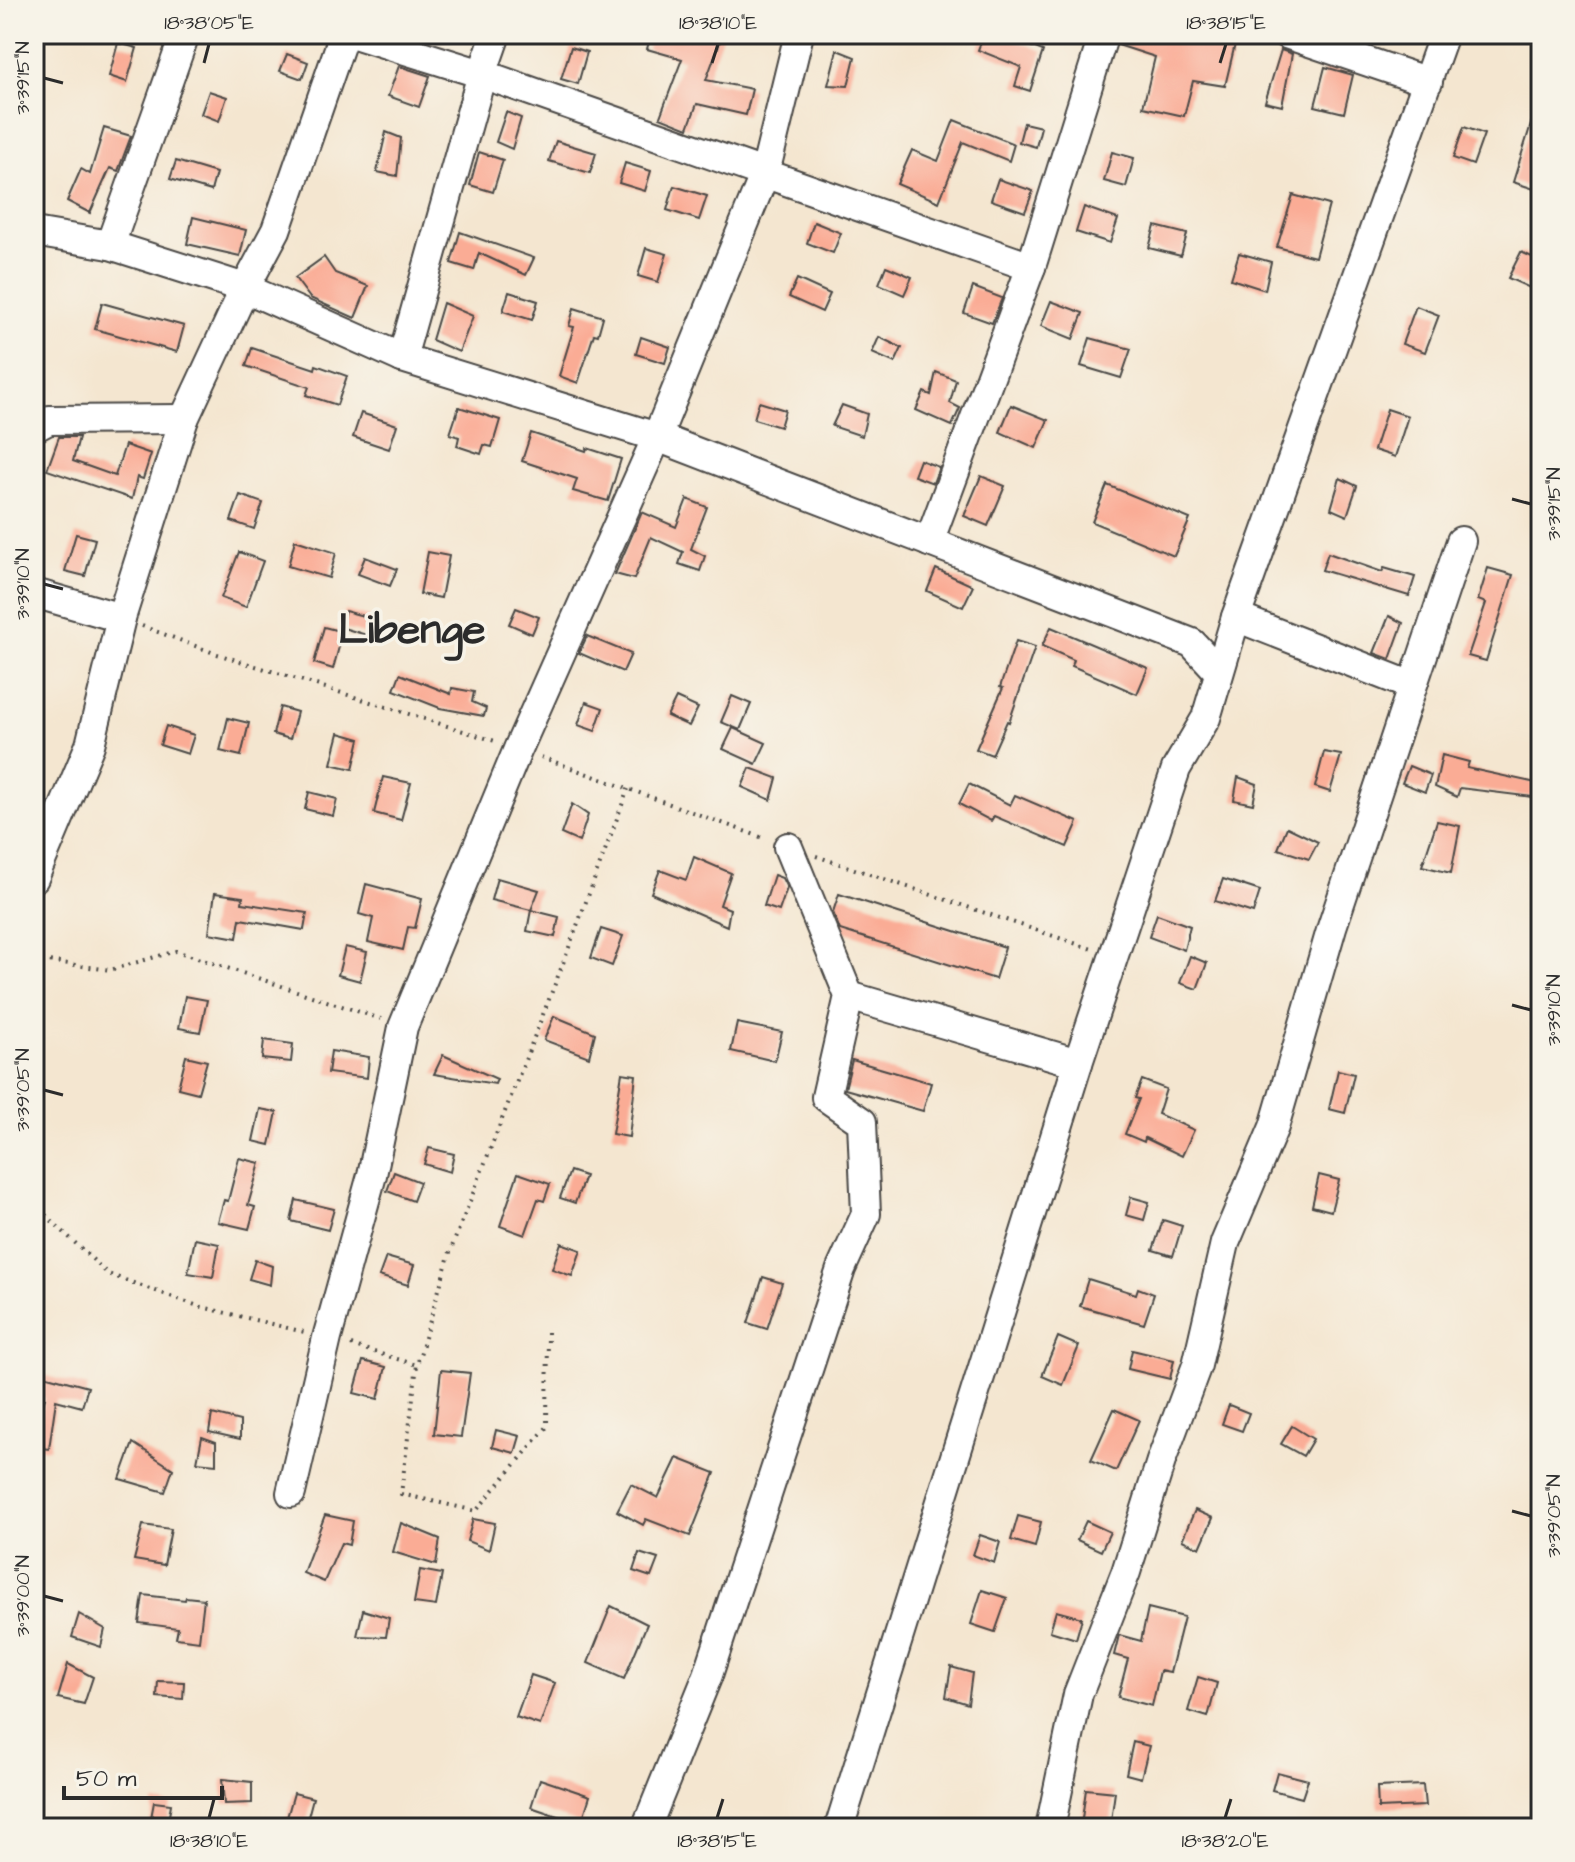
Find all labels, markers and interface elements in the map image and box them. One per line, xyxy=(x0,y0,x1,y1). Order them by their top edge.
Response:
text: 18°38'05"E xyxy=(164,9,254,37)
text: 18°38'10"E xyxy=(679,9,757,37)
text: 18°38'15"E xyxy=(1186,9,1266,37)
text: 3°39'15"N xyxy=(9,41,37,115)
text: 3°39'15"N xyxy=(1540,467,1568,541)
text: 3°39'10"N xyxy=(9,548,37,620)
district label: Libenge xyxy=(338,602,486,661)
text: 3°39'10"N xyxy=(1540,974,1568,1046)
text: 3°39'05"N xyxy=(9,1048,37,1132)
text: 3°39'05"N xyxy=(1540,1474,1568,1558)
text: 3°39'00"N xyxy=(9,1555,37,1637)
scale bar xyxy=(64,1750,222,1800)
text: 50 m xyxy=(76,1762,137,1796)
text: 18°38'10"E xyxy=(170,1827,248,1855)
text: 18°38'15"E xyxy=(677,1827,757,1855)
text: 18°38'20"E xyxy=(1182,1827,1269,1855)

